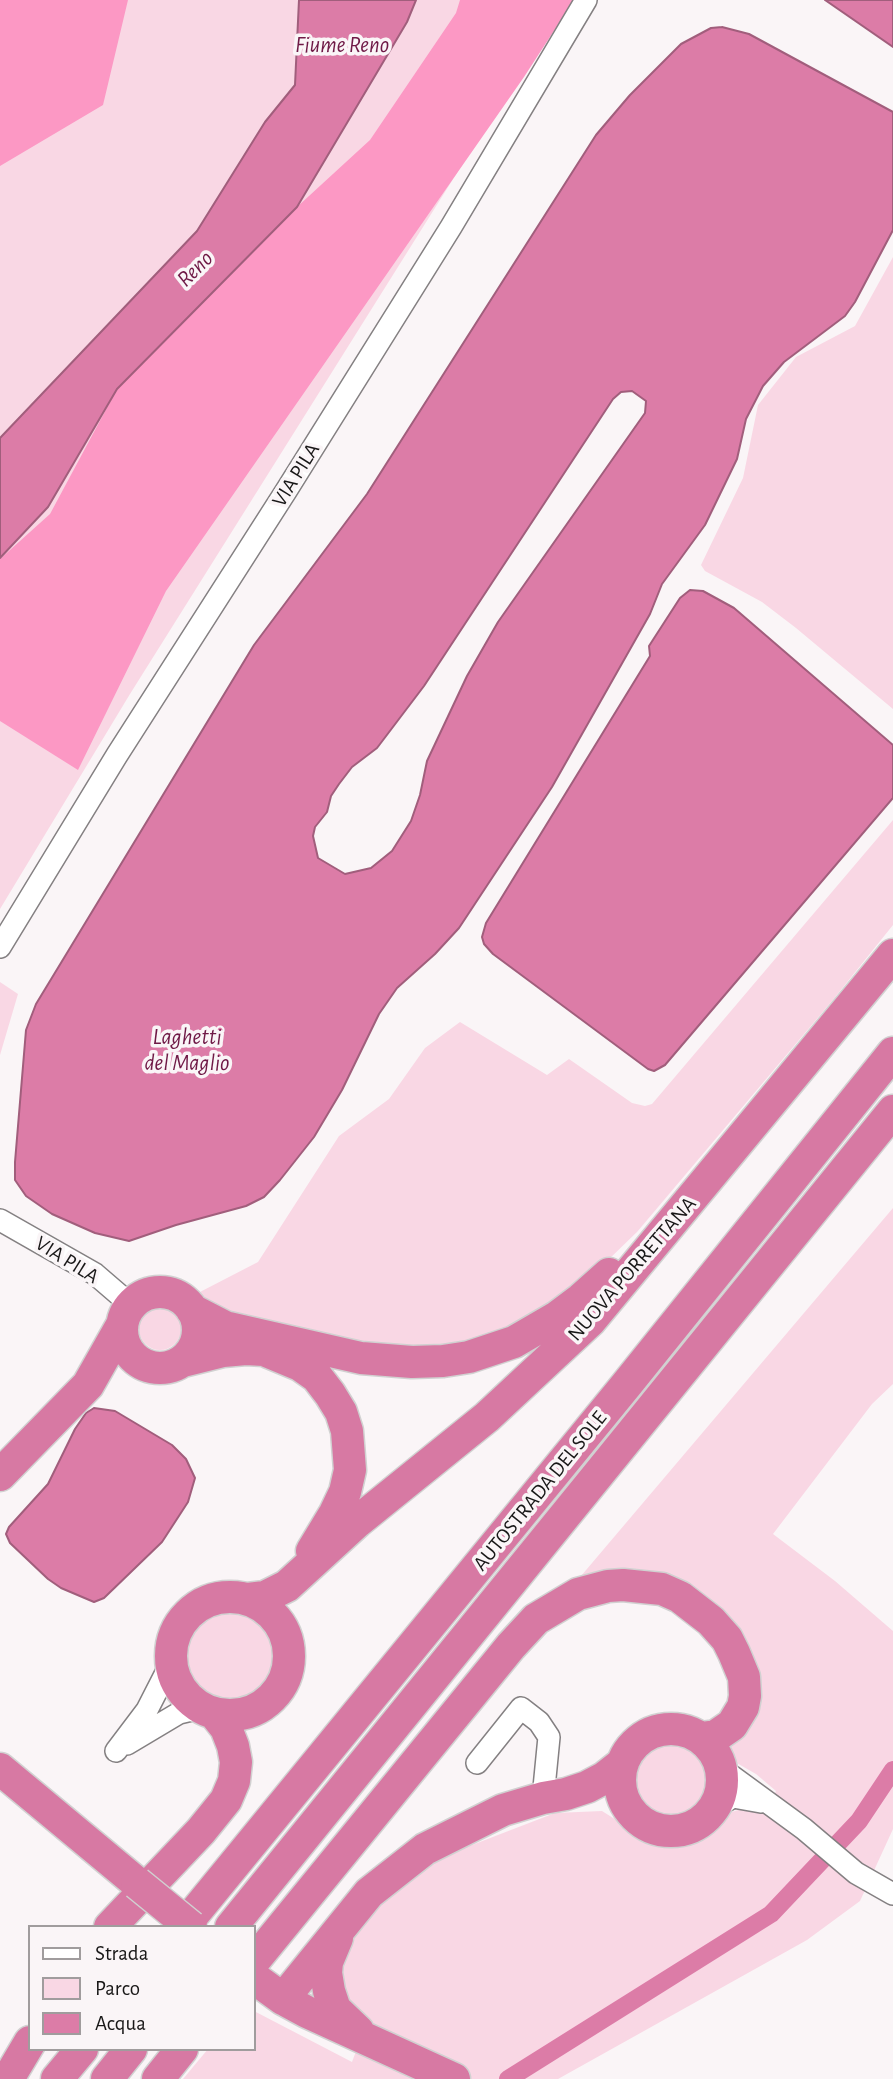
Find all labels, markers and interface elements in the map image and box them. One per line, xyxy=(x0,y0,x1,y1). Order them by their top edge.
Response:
water label: Fiume Reno xyxy=(295,31,389,59)
water label: Reno xyxy=(171,245,219,293)
street label: VIA PILA xyxy=(267,438,325,512)
water label: Laghetti del Maglio xyxy=(144,1023,230,1077)
street label: NUOVA PORRETTANA xyxy=(562,1192,702,1346)
street label: VIA PILA xyxy=(30,1231,104,1289)
street label: AUTOSTRADA DEL SOLE xyxy=(468,1406,612,1576)
legend xyxy=(28,1925,256,2051)
text: Strada xyxy=(95,1943,148,1964)
text: Parco xyxy=(95,1978,140,1999)
text: Acqua xyxy=(95,2013,146,2034)

